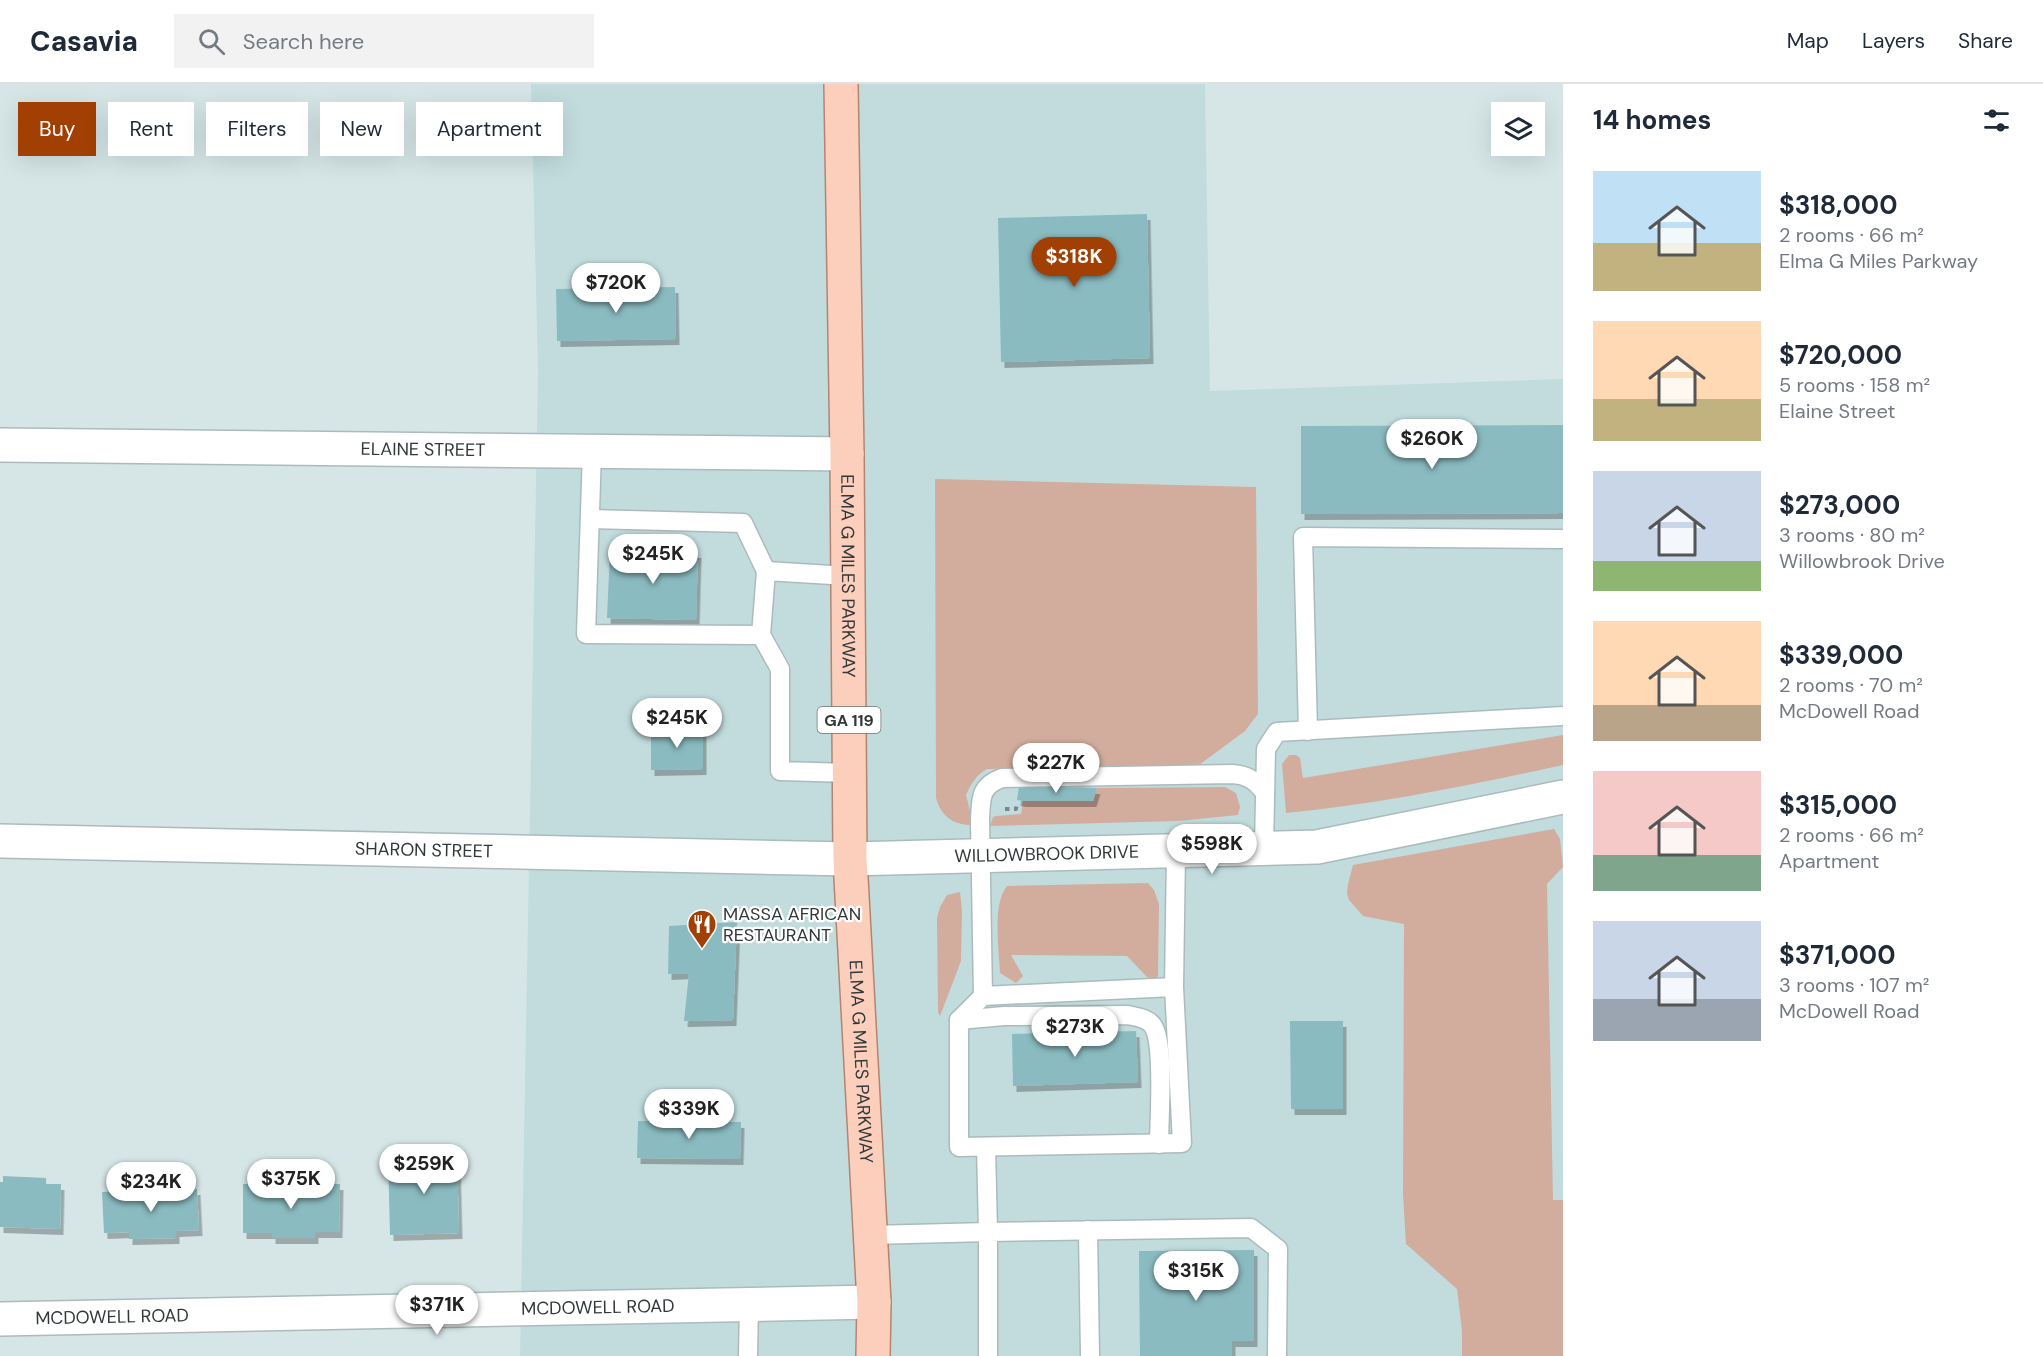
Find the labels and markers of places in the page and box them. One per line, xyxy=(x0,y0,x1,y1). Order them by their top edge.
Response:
pin: $318K xyxy=(1032,237,1116,288)
pin: $720K xyxy=(574,263,658,314)
pin: $260K xyxy=(1390,419,1474,470)
pin: $245K xyxy=(611,534,695,585)
pin: $245K xyxy=(635,698,719,749)
pin: $227K xyxy=(1014,743,1098,794)
pin: $598K xyxy=(1170,824,1254,875)
place label: MASSA AFRICAN RESTAURANT xyxy=(723,902,861,947)
restaurant icon: MASSA AFRICAN RESTAURANT xyxy=(686,908,718,950)
pin: $273K xyxy=(1033,1007,1117,1058)
pin: $339K xyxy=(647,1089,731,1140)
pin: $259K xyxy=(382,1144,466,1195)
pin: $375K xyxy=(249,1159,333,1210)
pin: $234K xyxy=(109,1162,193,1213)
pin: $315K xyxy=(1154,1251,1238,1302)
pin: $371K xyxy=(395,1285,479,1336)

